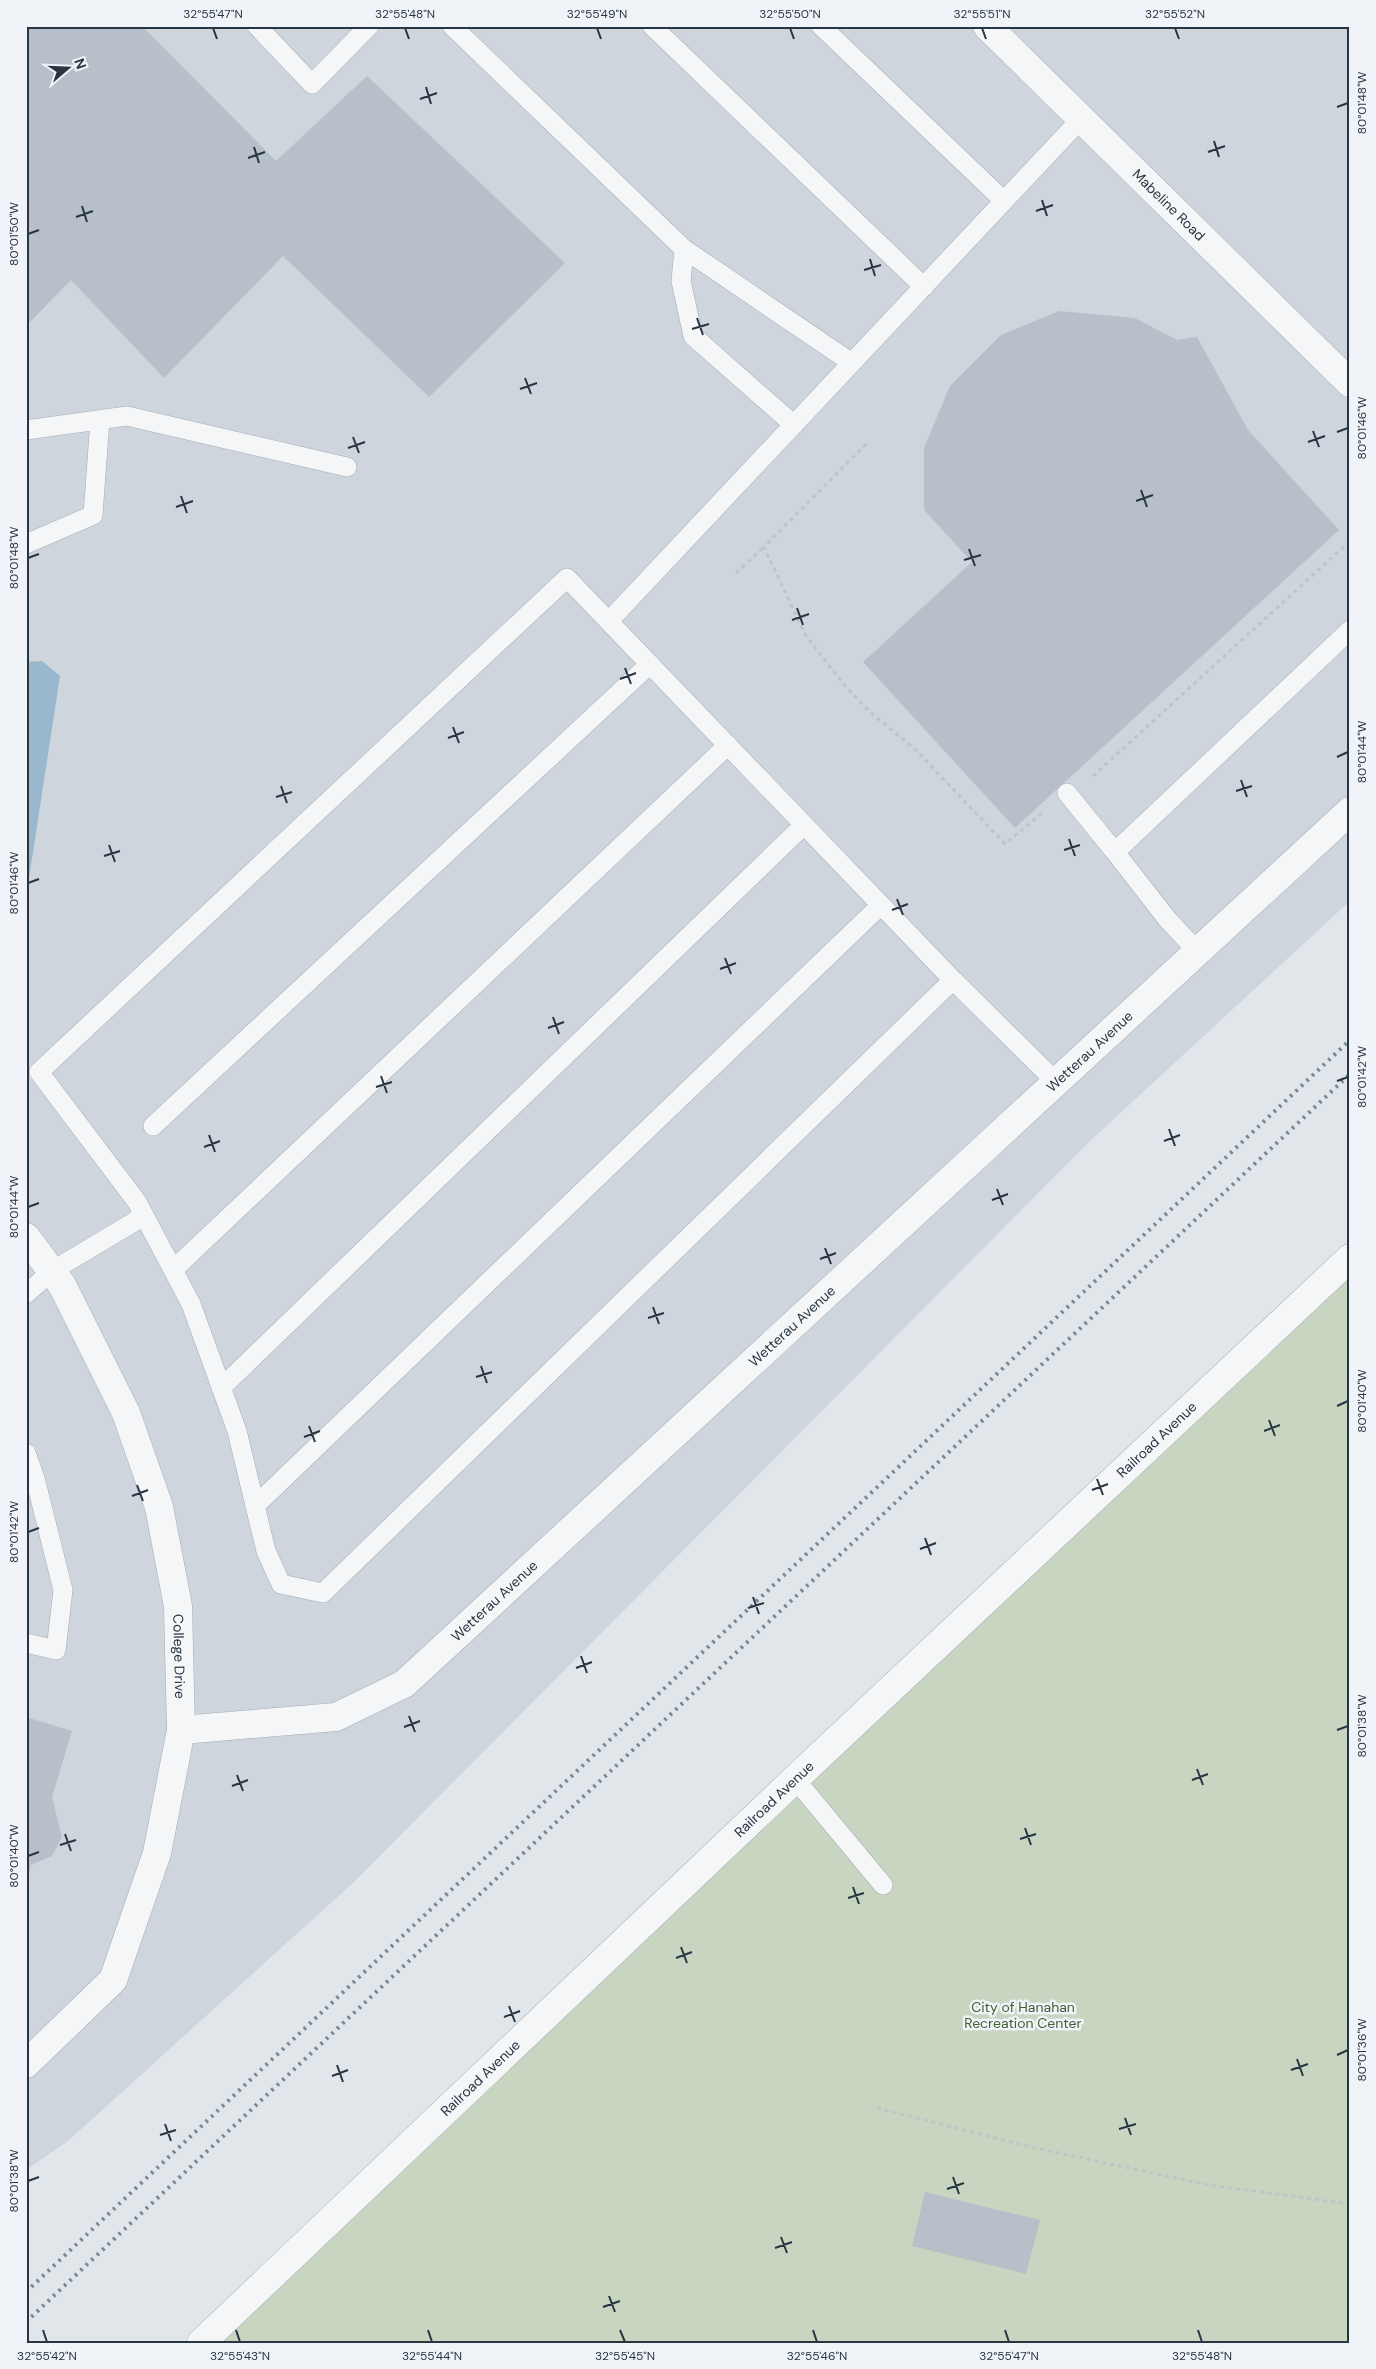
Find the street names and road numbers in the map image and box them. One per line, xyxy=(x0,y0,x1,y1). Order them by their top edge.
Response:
street label: Mabeline Road xyxy=(1129,165,1209,245)
street label: Wetterau Avenue xyxy=(1042,1007,1137,1096)
street label: Wetterau Avenue xyxy=(745,1282,839,1370)
street label: Railroad Avenue xyxy=(1113,1398,1200,1481)
street label: Wetterau Avenue xyxy=(447,1556,541,1645)
street label: College Drive xyxy=(169,1614,189,1699)
street label: Railroad Avenue xyxy=(730,1757,818,1841)
street label: Railroad Avenue xyxy=(437,2036,524,2120)

